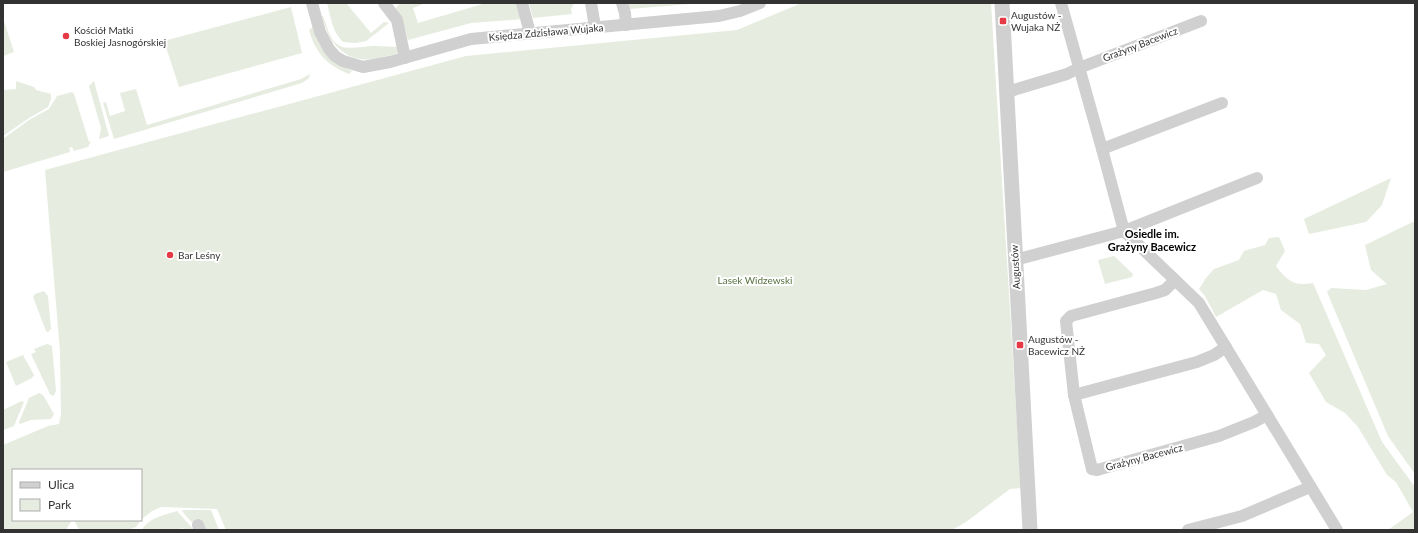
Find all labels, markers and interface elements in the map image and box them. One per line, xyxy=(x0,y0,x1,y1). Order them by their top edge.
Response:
place label: Augustów - Wujaka NŻ xyxy=(1011,9,1062,33)
marker: Augustów - Wujaka NŻ xyxy=(998,16,1008,26)
street label: Księdza Zdzisława Wujaka xyxy=(488,21,604,43)
place label: Kościół Matki Boskiej Jasnogórskiej xyxy=(74,24,166,48)
street label: Grażyny Bacewicz xyxy=(1101,24,1180,64)
marker: Kościół Matki Boskiej Jasnogórskiej xyxy=(61,31,71,41)
district label: Osiedle im. Grażyny Bacewicz xyxy=(1108,227,1196,253)
street label: Augustów xyxy=(1008,244,1022,289)
place label: Bar Leśny xyxy=(178,249,221,261)
marker: Bar Leśny xyxy=(165,250,175,260)
park label: Lasek Widzewski xyxy=(718,274,792,286)
place label: Augustów - Bacewicz NŻ xyxy=(1028,333,1085,357)
marker: Augustów - Bacewicz NŻ xyxy=(1015,340,1025,350)
street label: Grażyny Bacewicz xyxy=(1104,441,1184,473)
legend xyxy=(12,469,142,521)
text: Ulica xyxy=(48,477,74,492)
text: Park xyxy=(48,497,72,512)

